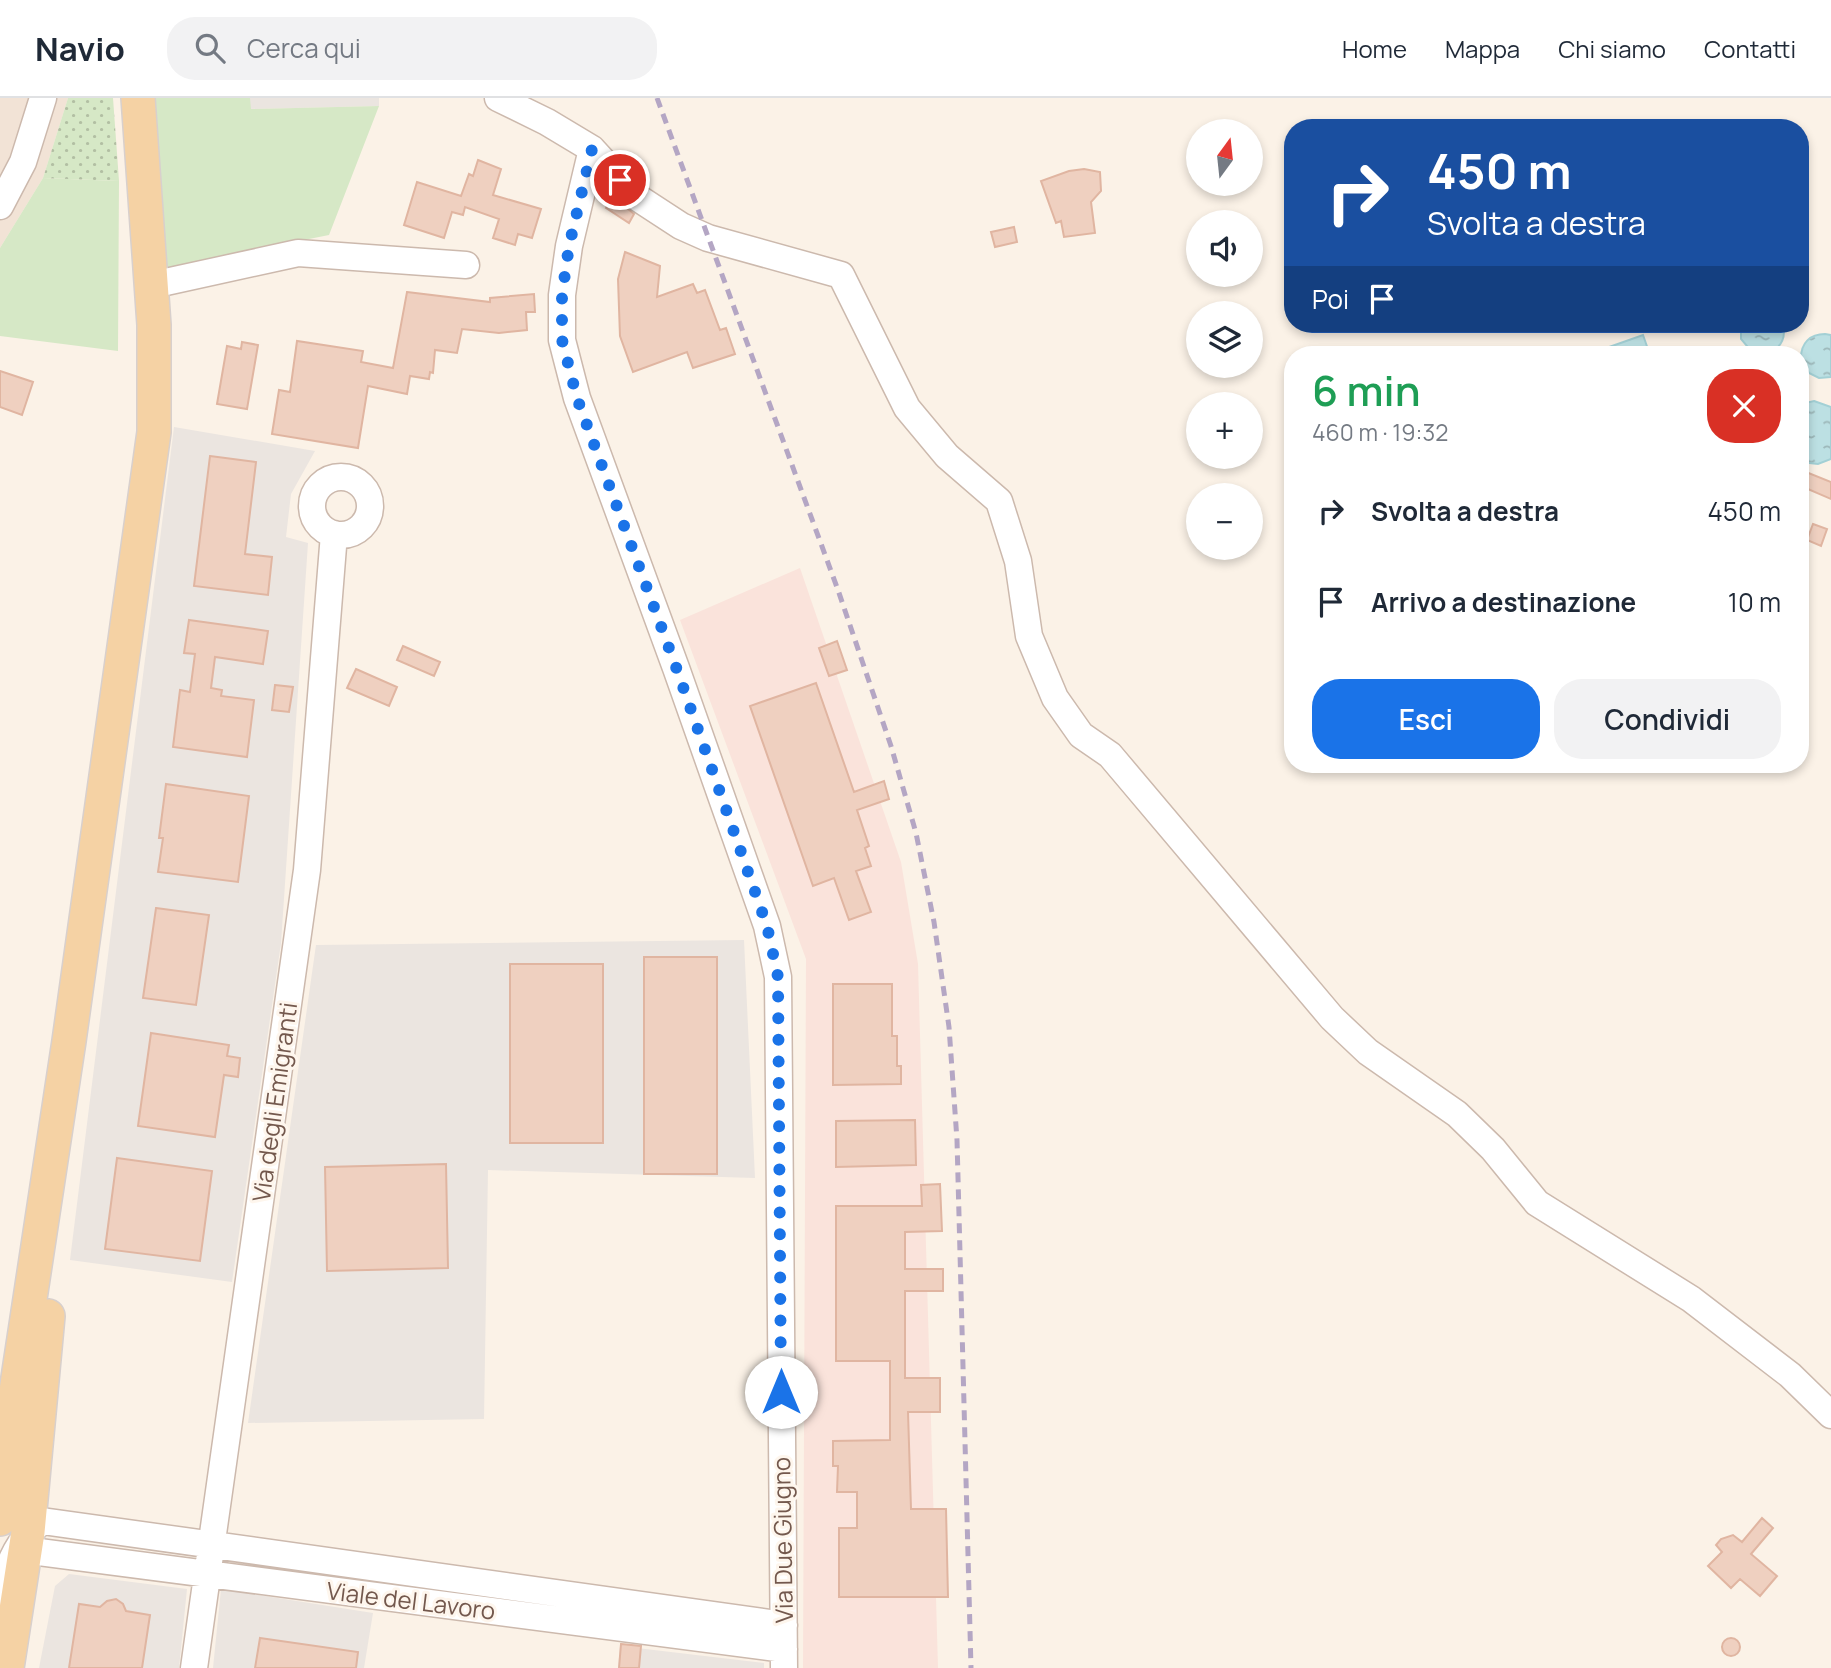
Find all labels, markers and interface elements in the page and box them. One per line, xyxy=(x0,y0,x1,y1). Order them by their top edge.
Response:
search box xyxy=(167,17,657,80)
text: Navio xyxy=(35,26,125,71)
icon: search xyxy=(191,29,229,67)
text: Cerca qui xyxy=(247,30,361,66)
text: Home xyxy=(1342,32,1407,65)
text: Mappa xyxy=(1445,32,1520,65)
text: Chi siamo xyxy=(1558,32,1666,65)
text: Contatti xyxy=(1704,32,1796,65)
north arrow xyxy=(1186,119,1264,196)
map controls xyxy=(1186,119,1263,560)
text: 450 m xyxy=(1427,137,1572,204)
icon: right xyxy=(1312,147,1403,238)
pin xyxy=(590,150,650,210)
icon: arrive xyxy=(601,161,639,199)
text: Svolta a destra xyxy=(1427,201,1646,245)
button: sound xyxy=(1186,210,1263,287)
icon: arrive xyxy=(1363,280,1401,318)
text: Poi xyxy=(1312,281,1349,317)
button: layers xyxy=(1186,301,1263,378)
text: 6 min xyxy=(1312,361,1421,419)
button: close xyxy=(1707,369,1781,443)
button: + xyxy=(1186,392,1263,469)
text: 460 m · 19:32 xyxy=(1312,416,1448,448)
button: − xyxy=(1186,483,1263,560)
icon: right xyxy=(1312,492,1350,530)
text: Svolta a destra xyxy=(1371,493,1559,529)
text: 450 m xyxy=(1708,493,1781,529)
icon: arrive xyxy=(1312,583,1350,621)
text: Arrivo a destinazione xyxy=(1371,584,1636,620)
text: 10 m xyxy=(1728,584,1781,620)
button: Esci xyxy=(1312,679,1540,759)
button: Condividi xyxy=(1554,679,1781,759)
street label: Via degli Emigranti xyxy=(244,1000,304,1204)
position arrow xyxy=(744,1355,818,1429)
street label: Via Due Giugno xyxy=(764,1457,800,1623)
street label: Viale del Lavoro xyxy=(325,1573,497,1627)

